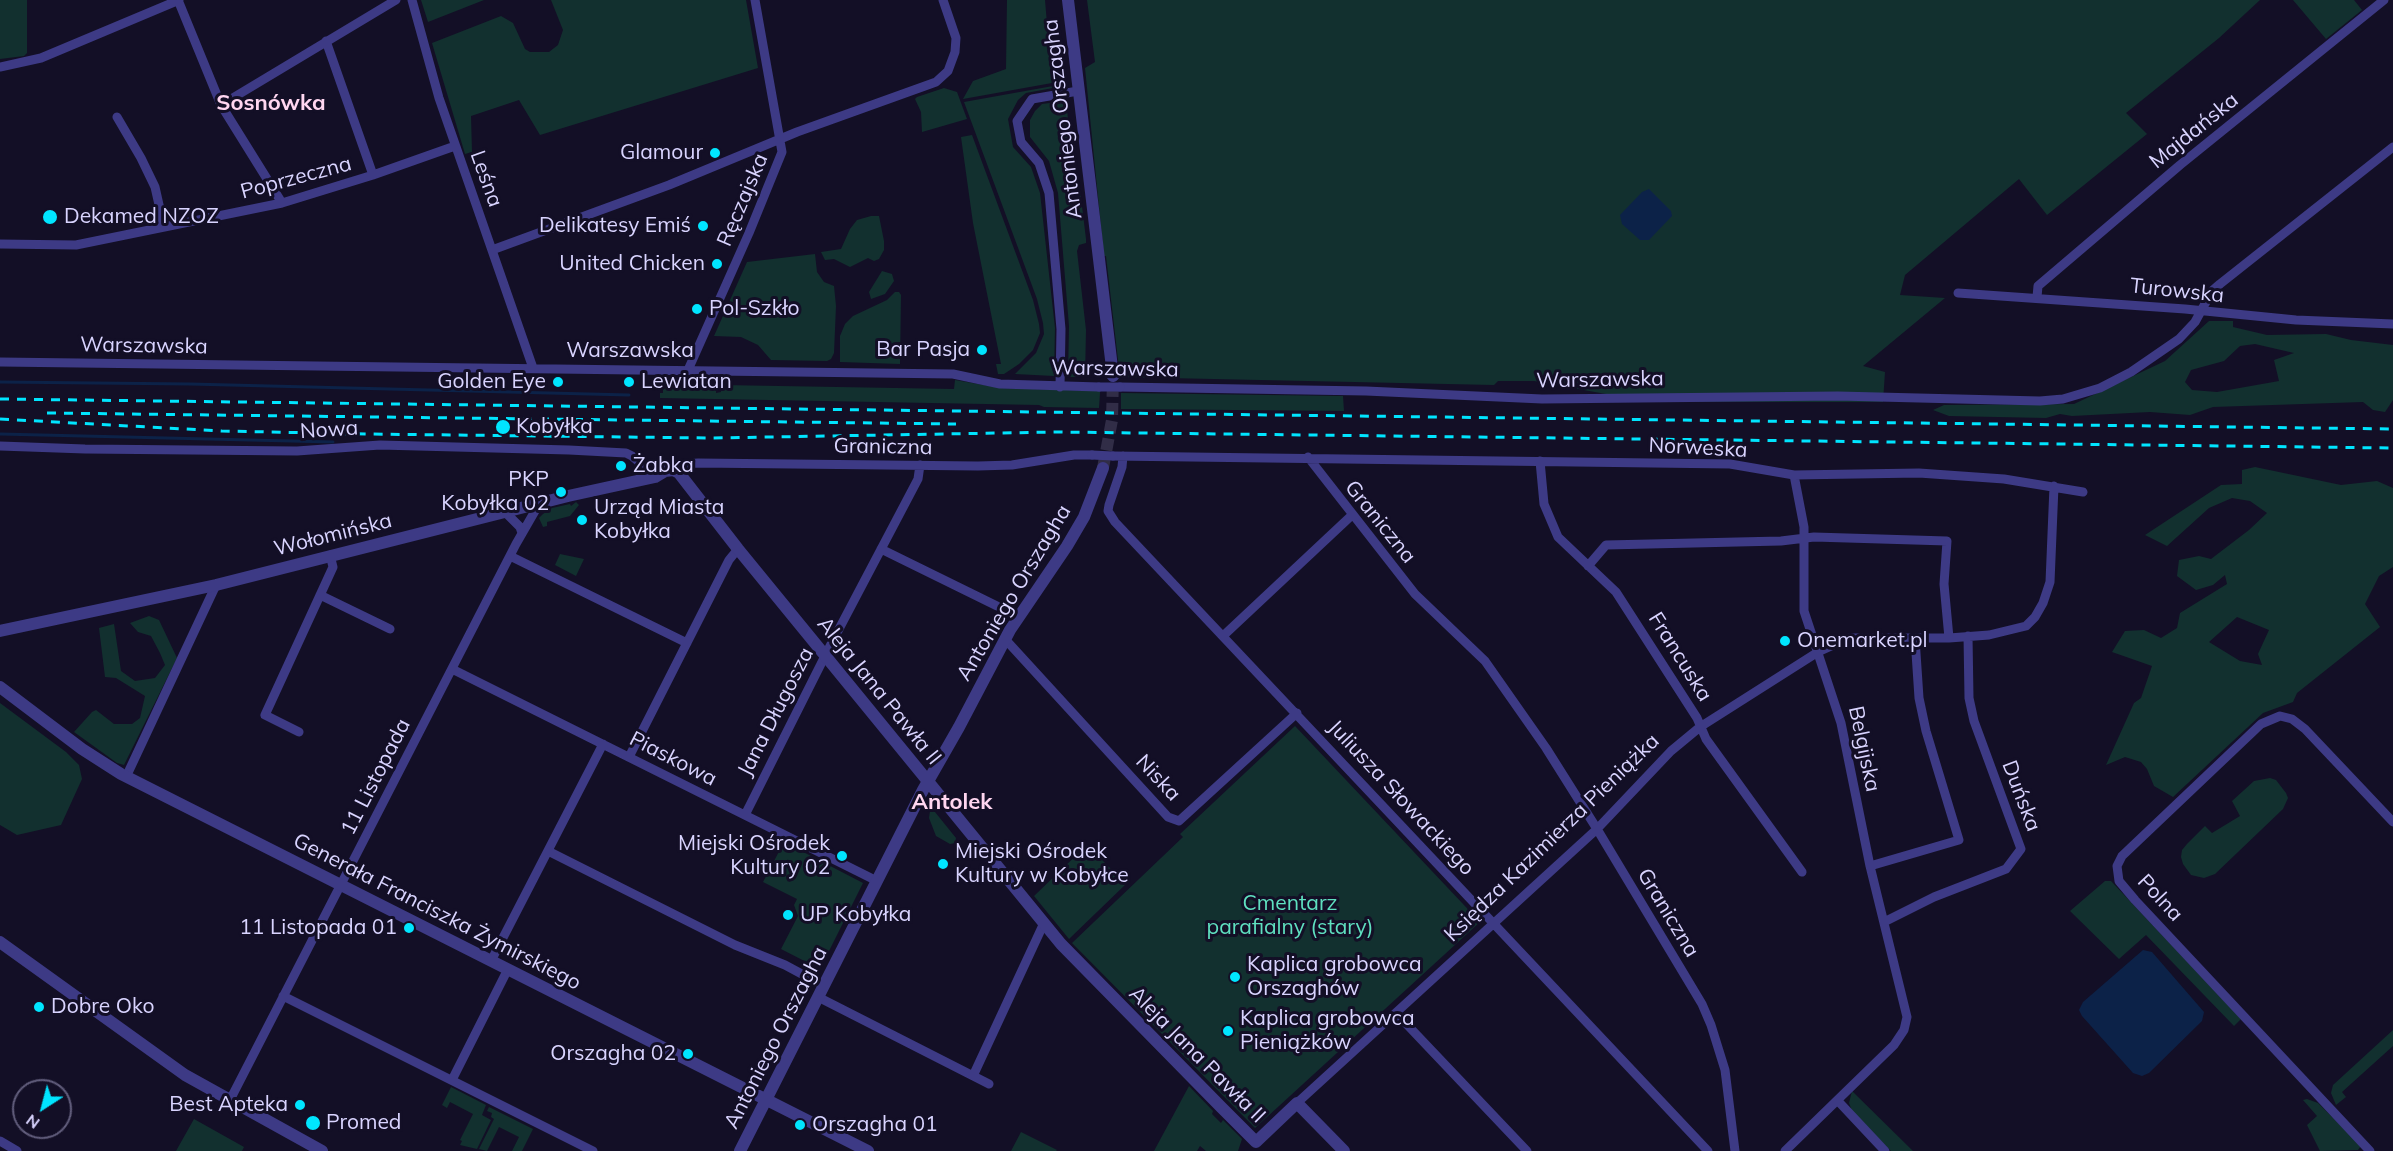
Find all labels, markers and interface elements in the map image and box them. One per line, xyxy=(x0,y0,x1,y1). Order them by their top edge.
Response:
street label: Antoniego Orszagha xyxy=(1038,18,1088,220)
street label: Majdańska xyxy=(2145,88,2243,174)
district label: Sosnówka xyxy=(216,90,326,116)
place label: Glamour xyxy=(620,140,703,166)
marker: Glamour xyxy=(708,146,722,160)
street label: Leśna xyxy=(464,147,508,211)
street label: Ręczajska xyxy=(712,150,774,250)
street label: Poprzeczna xyxy=(238,151,354,205)
place label: Dekamed NZOZ xyxy=(64,204,219,230)
marker: Dekamed NZOZ xyxy=(41,208,59,226)
place label: Delikatesy Emiś xyxy=(539,213,691,239)
marker: Delikatesy Emiś xyxy=(696,219,710,233)
place label: United Chicken xyxy=(559,251,705,277)
marker: United Chicken xyxy=(710,257,724,271)
street label: Turowska xyxy=(2129,274,2225,308)
place label: Pol-Szkło xyxy=(709,296,800,322)
marker: Pol-Szkło xyxy=(690,302,704,316)
street label: Warszawska xyxy=(80,332,208,360)
place label: Bar Pasja xyxy=(876,337,970,363)
street label: Warszawska xyxy=(566,338,694,364)
marker: Bar Pasja xyxy=(975,343,989,357)
street label: Warszawska xyxy=(1051,355,1179,383)
street label: Warszawska xyxy=(1536,366,1664,394)
place label: Golden Eye xyxy=(437,369,546,395)
place label: Lewiatan xyxy=(641,369,732,395)
marker: Golden Eye xyxy=(551,375,565,389)
marker: Lewiatan xyxy=(622,375,636,389)
place label: Kobyłka xyxy=(516,414,593,440)
street label: Nowa xyxy=(299,415,359,445)
marker: Kobyłka xyxy=(494,418,512,436)
street label: Norweska xyxy=(1648,433,1748,463)
street label: Graniczna xyxy=(833,434,933,460)
place label: Żabka xyxy=(633,453,694,479)
marker: Żabka xyxy=(614,459,628,473)
place label: PKP Kobyłka 02 xyxy=(441,467,549,517)
street label: Graniczna xyxy=(1339,476,1421,568)
marker: PKP Kobyłka 02 xyxy=(554,485,568,499)
place label: Urząd Miasta Kobyłka xyxy=(594,495,724,545)
street label: Antoniego Orszagha xyxy=(951,500,1077,686)
street label: Wołomińska xyxy=(271,508,395,562)
marker: Urząd Miasta Kobyłka xyxy=(575,513,589,527)
street label: Francuska xyxy=(1643,608,1717,706)
street label: Aleja Jana Pawła II xyxy=(812,612,946,770)
place label: Onemarket.pl xyxy=(1797,628,1928,654)
marker: Onemarket.pl xyxy=(1778,634,1792,648)
street label: Jana Długosza xyxy=(733,643,819,781)
street label: Belgijska xyxy=(1843,704,1885,794)
street label: 11 Listopada xyxy=(336,715,416,839)
street label: Juliusza Słowackiego xyxy=(1323,715,1479,881)
street label: Piaskowa xyxy=(625,726,721,792)
street label: Księdza Kazimierza Pieniążka xyxy=(1439,729,1665,947)
street label: Niska xyxy=(1130,750,1186,806)
street label: Duńska xyxy=(1996,757,2046,835)
district label: Antolek xyxy=(912,789,992,815)
street label: Generała Franciszka Żymirskiego xyxy=(289,828,585,996)
place label: Miejski Ośrodek Kultury 02 xyxy=(678,831,830,881)
place label: Miejski Ośrodek Kultury w Kobyłce xyxy=(955,839,1129,889)
marker: Miejski Ośrodek Kultury 02 xyxy=(835,849,849,863)
marker: Miejski Ośrodek Kultury w Kobyłce xyxy=(936,857,950,871)
street label: Graniczna xyxy=(1632,864,1704,962)
street label: Polna xyxy=(2132,869,2188,927)
park label: Cmentarz parafialny (stary) xyxy=(1207,891,1373,941)
place label: UP Kobyłka xyxy=(800,902,911,928)
marker: UP Kobyłka xyxy=(781,908,795,922)
place label: 11 Listopada 01 xyxy=(239,915,397,941)
marker: 11 Listopada 01 xyxy=(402,921,416,935)
street label: Antoniego Orszagha xyxy=(719,943,833,1133)
place label: Kaplica grobowca Orszaghów xyxy=(1247,952,1421,1002)
marker: Kaplica grobowca Orszaghów xyxy=(1228,970,1242,984)
street label: Aleja Jana Pawła II xyxy=(1123,981,1271,1129)
place label: Dobre Oko xyxy=(51,994,154,1020)
marker: Dobre Oko xyxy=(32,1000,46,1014)
place label: Kaplica grobowca Pieniążków xyxy=(1240,1006,1414,1056)
marker: Kaplica grobowca Pieniążków xyxy=(1221,1024,1235,1038)
place label: Orszagha 02 xyxy=(550,1041,676,1067)
marker: Orszagha 02 xyxy=(681,1047,695,1061)
north arrow xyxy=(12,1079,72,1139)
place label: Best Apteka xyxy=(169,1092,288,1118)
marker: Best Apteka xyxy=(293,1098,307,1112)
text: N xyxy=(22,1110,43,1134)
place label: Promed xyxy=(326,1110,401,1136)
place label: Orszagha 01 xyxy=(812,1112,938,1138)
marker: Promed xyxy=(304,1114,322,1132)
marker: Orszagha 01 xyxy=(793,1118,807,1132)

